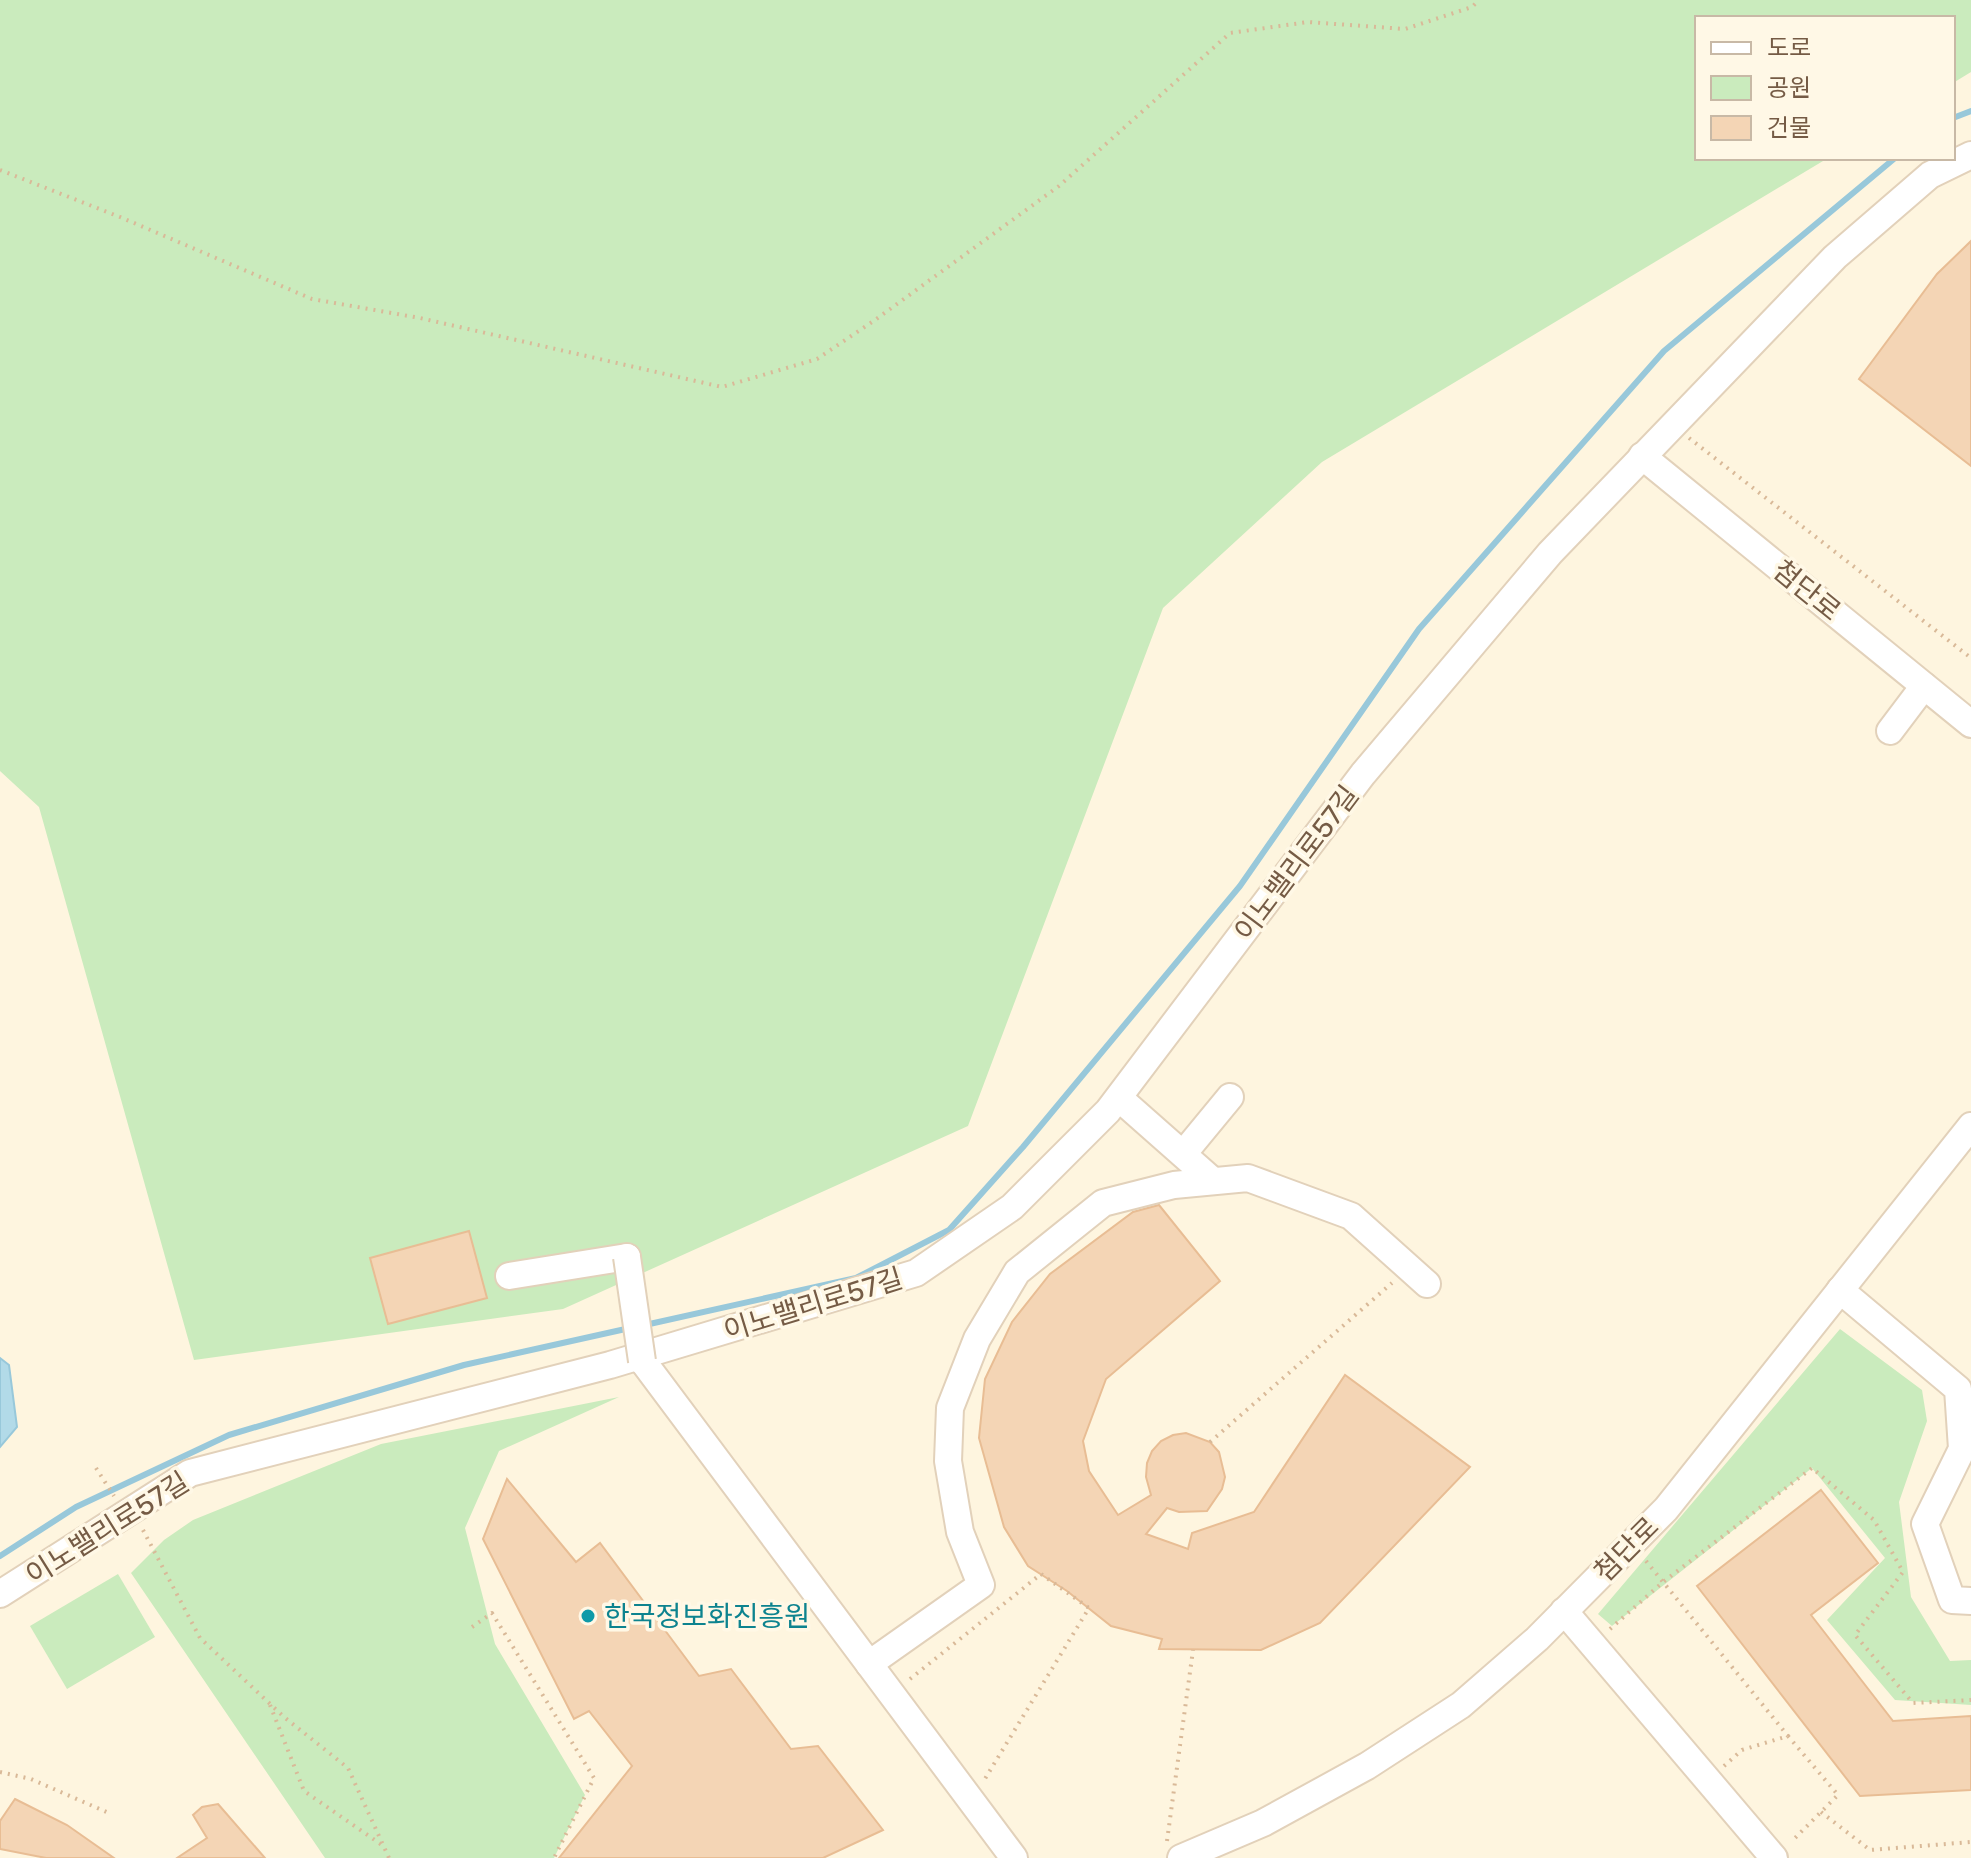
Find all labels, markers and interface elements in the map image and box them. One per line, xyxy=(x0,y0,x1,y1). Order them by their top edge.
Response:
legend xyxy=(1695,16,1955,160)
text: 도로 xyxy=(1767,34,1811,62)
text: 공원 xyxy=(1767,74,1811,102)
text: 건물 xyxy=(1767,114,1811,142)
street label: 첨단로 xyxy=(1766,553,1847,628)
street label: 이노밸리로57길 xyxy=(1227,779,1365,947)
street label: 이노밸리로57길 xyxy=(720,1262,907,1347)
street label: 이노밸리로57길 xyxy=(20,1465,195,1592)
street label: 첨단로 xyxy=(1587,1510,1665,1588)
place label: 한국정보화진흥원 xyxy=(604,1600,810,1633)
marker: 한국정보화진흥원 xyxy=(579,1607,597,1625)

